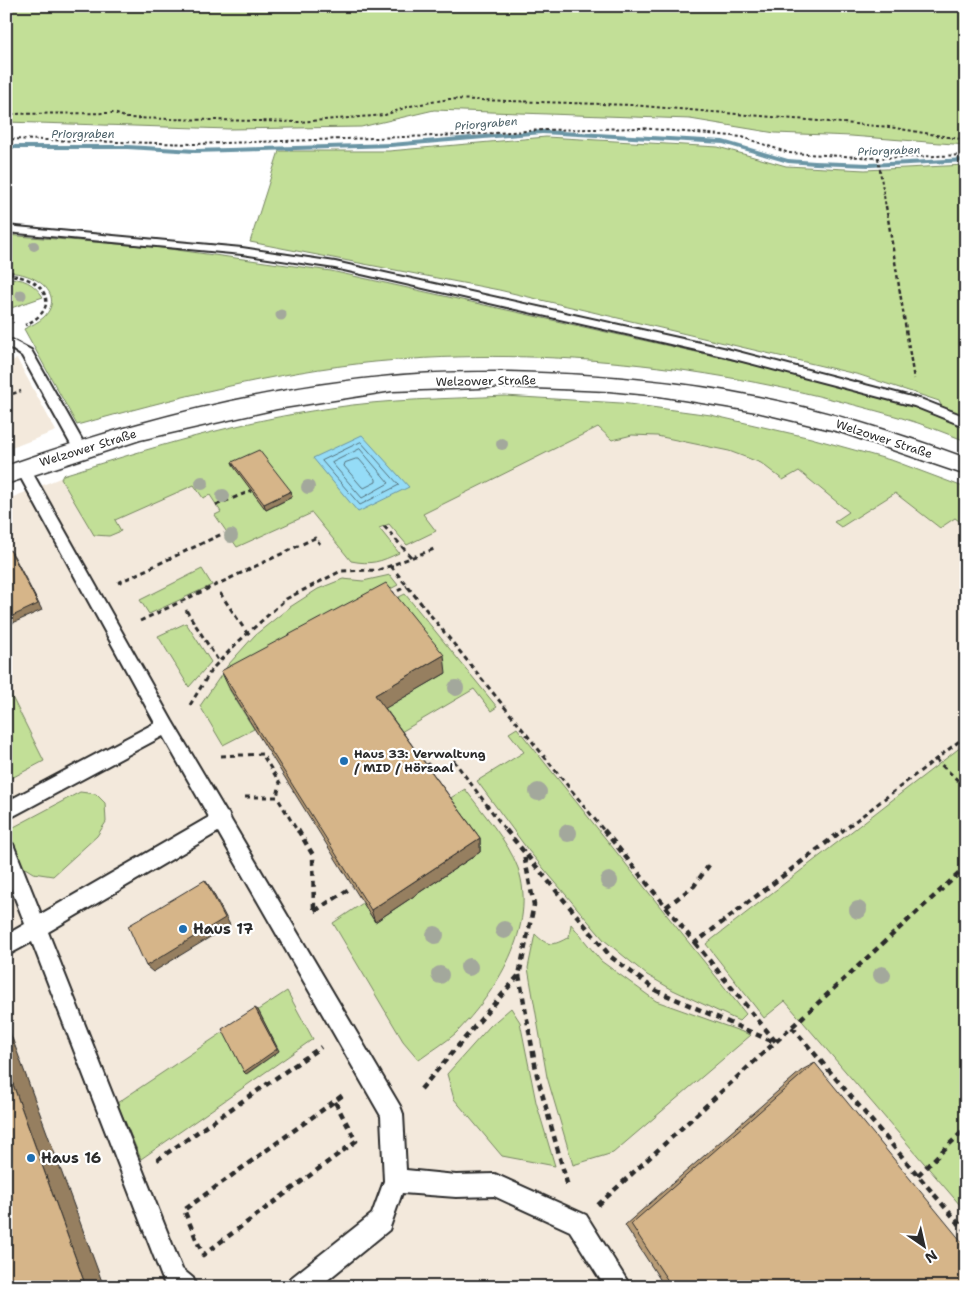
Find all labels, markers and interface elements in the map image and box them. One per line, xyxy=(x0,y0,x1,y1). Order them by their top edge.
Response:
water label: Priorgraben xyxy=(454,114,518,134)
water label: Priorgraben xyxy=(52,127,115,142)
water label: Priorgraben xyxy=(857,142,921,160)
street label: Welzower Straße xyxy=(436,372,537,390)
street label: Welzower Straße xyxy=(834,416,935,462)
street label: Welzower Straße xyxy=(38,426,139,470)
place label: Haus 33: Verwaltung / MID / Hörsaal xyxy=(354,746,486,776)
marker: Haus 33: Verwaltung / MID / Hörsaal xyxy=(338,755,350,767)
place label: Haus 17 xyxy=(193,919,254,939)
marker: Haus 17 xyxy=(177,923,189,935)
place label: Haus 16 xyxy=(41,1148,101,1168)
marker: Haus 16 xyxy=(25,1152,37,1164)
north arrow xyxy=(900,1220,950,1270)
text: N xyxy=(922,1246,941,1267)

